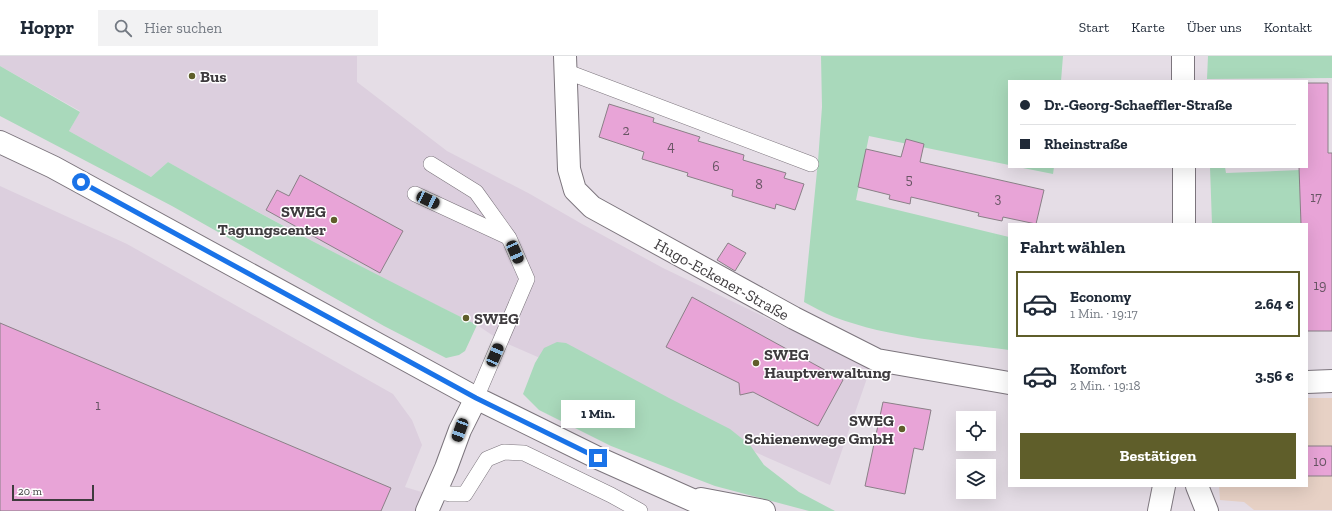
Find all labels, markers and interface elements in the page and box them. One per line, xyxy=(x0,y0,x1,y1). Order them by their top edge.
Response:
search box xyxy=(98,10,378,46)
text: Hoppr xyxy=(20,16,74,39)
icon: search xyxy=(112,17,134,39)
text: Hier suchen xyxy=(144,19,222,37)
text: Start xyxy=(1079,19,1109,36)
text: Karte xyxy=(1131,19,1165,36)
text: Über uns xyxy=(1187,19,1242,36)
text: Kontakt xyxy=(1264,19,1312,36)
place label: Bus xyxy=(200,67,227,86)
marker: Bus xyxy=(187,71,197,81)
text: Dr.-Georg-Schaeffler-Straße xyxy=(1044,96,1232,114)
house number: 2 xyxy=(622,122,630,139)
text: Rheinstraße xyxy=(1044,135,1128,153)
house number: 4 xyxy=(667,138,675,155)
house number: 6 xyxy=(712,158,720,175)
house number: 5 xyxy=(905,171,913,188)
route start xyxy=(72,173,90,191)
house number: 8 xyxy=(755,176,763,193)
car xyxy=(415,189,441,211)
house number: 17 xyxy=(1310,189,1322,206)
house number: 3 xyxy=(995,190,1002,207)
place label: SWEG Tagungscenter xyxy=(217,202,326,239)
marker: SWEG Tagungscenter xyxy=(329,215,339,225)
street label: Hugo-Eckener-Straße xyxy=(651,235,792,324)
text: Fahrt wählen xyxy=(1020,236,1125,258)
car xyxy=(505,239,525,265)
house number: 19 xyxy=(1314,277,1326,294)
icon: car xyxy=(1022,286,1058,322)
text: Economy xyxy=(1070,288,1131,306)
text: 2.64 € xyxy=(1254,295,1294,313)
text: 1 Min. · 19:17 xyxy=(1070,306,1138,321)
place label: SWEG xyxy=(474,309,519,328)
marker: SWEG xyxy=(461,313,471,323)
car xyxy=(485,342,505,368)
place label: SWEG Hauptverwaltung xyxy=(764,345,891,382)
marker: SWEG Hauptverwaltung xyxy=(751,358,761,368)
icon: car xyxy=(1022,358,1058,394)
text: Komfort xyxy=(1070,360,1126,378)
text: 3.56 € xyxy=(1255,367,1294,385)
text: 2 Min. · 19:18 xyxy=(1070,378,1141,393)
house number: 1 xyxy=(95,397,101,414)
callout: 1 Min. xyxy=(561,400,635,428)
text: 1 Min. xyxy=(581,406,615,421)
place label: SWEG Schienenwege GmbH xyxy=(744,411,894,448)
map controls xyxy=(956,411,996,499)
button: locate xyxy=(956,411,996,451)
car xyxy=(450,417,470,443)
marker: SWEG Schienenwege GmbH xyxy=(897,424,907,434)
button: Bestätigen xyxy=(1020,433,1296,479)
route end xyxy=(589,449,607,467)
house number: 10 xyxy=(1313,453,1327,470)
button: layers xyxy=(956,459,996,499)
scale bar xyxy=(12,483,94,502)
text: 20 m xyxy=(18,485,42,498)

